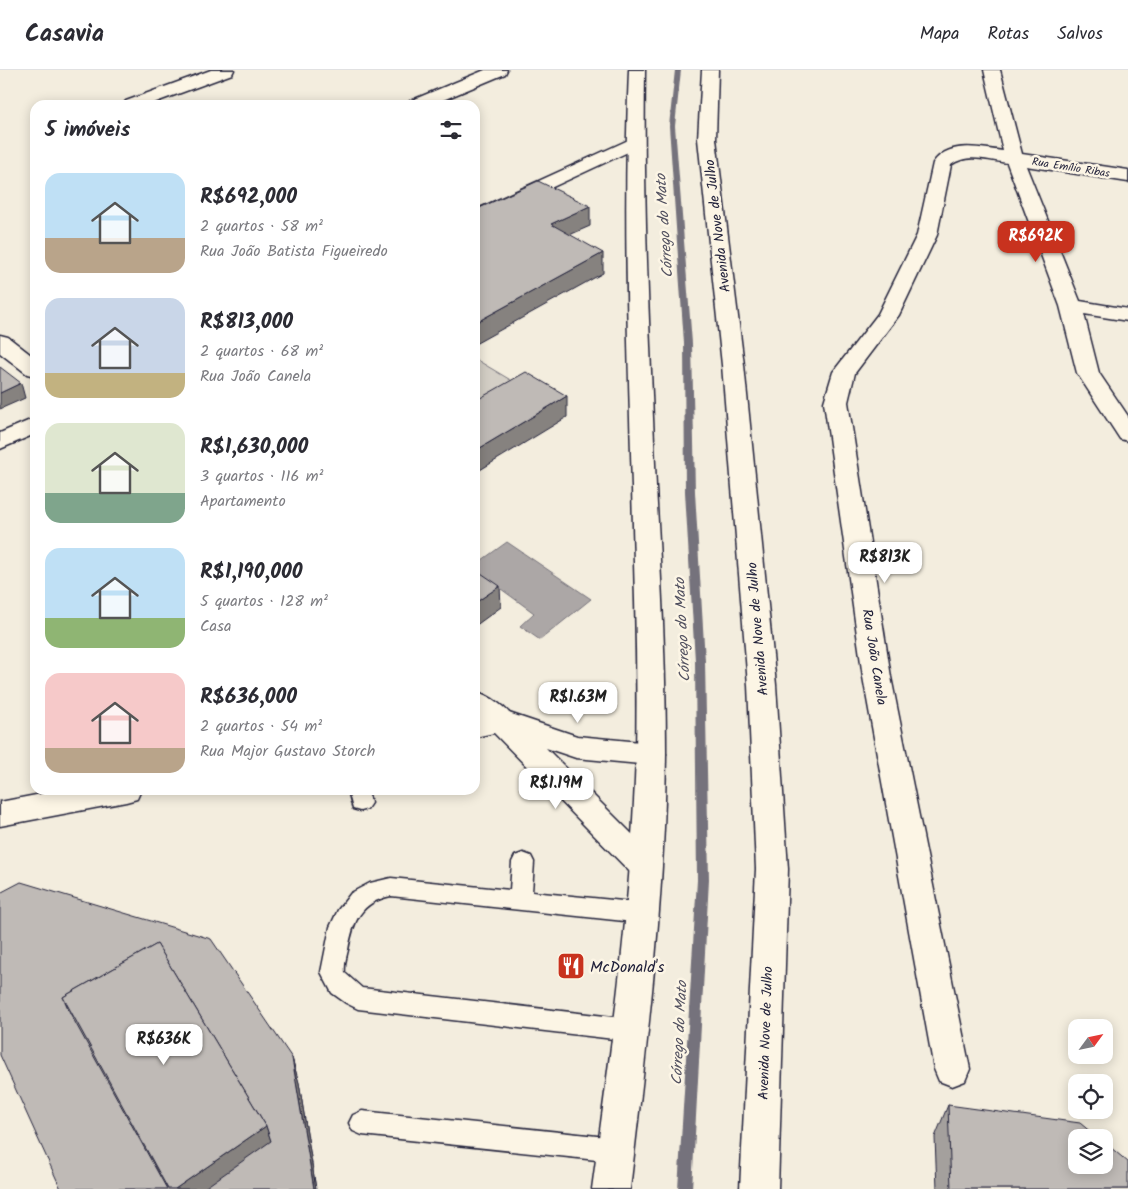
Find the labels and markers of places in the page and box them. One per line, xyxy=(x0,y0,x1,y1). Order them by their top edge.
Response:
pin: R$692K xyxy=(995,220,1077,263)
pin: R$813K xyxy=(844,542,926,584)
pin: R$1.63M xyxy=(532,682,624,724)
pin: R$1.19M xyxy=(510,768,602,810)
restaurant icon: McDonald's xyxy=(556,951,586,981)
place label: McDonald's xyxy=(590,955,665,980)
pin: R$636K xyxy=(123,1024,205,1066)

